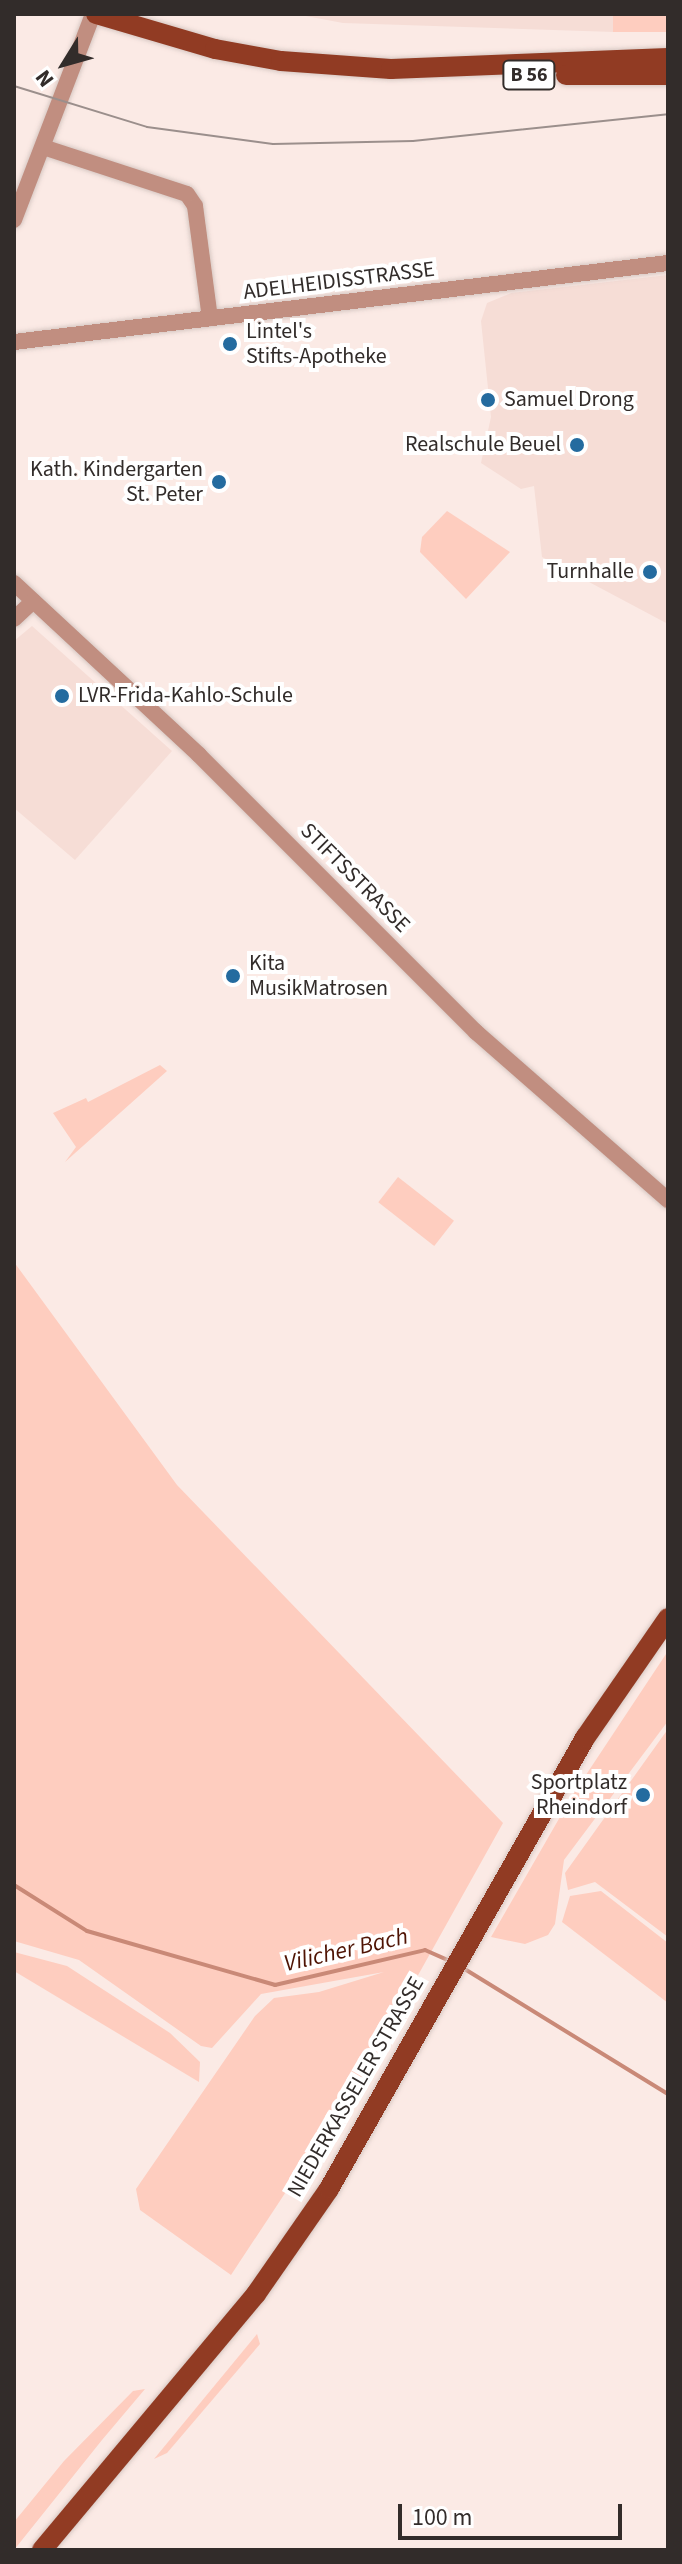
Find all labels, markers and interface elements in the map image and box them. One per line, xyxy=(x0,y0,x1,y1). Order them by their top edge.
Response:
north arrow xyxy=(24,24,104,104)
road number: B 56 xyxy=(501,59,557,91)
text: N xyxy=(28,63,62,94)
street label: ADELHEIDISSTRASSE xyxy=(242,256,436,306)
place label: Lintel's Stifts-Apotheke xyxy=(246,318,387,370)
marker: Lintel's Stifts-Apotheke xyxy=(221,335,239,353)
place label: Samuel Drong xyxy=(504,387,634,413)
marker: Samuel Drong xyxy=(479,391,497,409)
place label: Realschule Beuel xyxy=(405,432,561,458)
marker: Realschule Beuel xyxy=(568,436,586,454)
place label: Kath. Kindergarten St. Peter xyxy=(30,456,203,508)
marker: Kath. Kindergarten St. Peter xyxy=(210,473,228,491)
place label: Turnhalle xyxy=(546,559,634,585)
marker: Turnhalle xyxy=(641,563,659,581)
place label: LVR-Frida-Kahlo-Schule xyxy=(78,683,293,709)
marker: LVR-Frida-Kahlo-Schule xyxy=(53,687,71,705)
street label: STIFTSSTRASSE xyxy=(295,818,415,938)
place label: Kita MusikMatrosen xyxy=(249,950,388,1002)
marker: Kita MusikMatrosen xyxy=(224,967,242,985)
place label: Sportplatz Rheindorf xyxy=(531,1769,627,1820)
marker: Sportplatz Rheindorf xyxy=(634,1786,652,1804)
water label: Vilicher Bach xyxy=(281,1922,411,1978)
street label: NIEDERKASSELER STRASSE xyxy=(282,1972,430,2202)
scale bar xyxy=(402,2488,626,2538)
text: 100 m xyxy=(412,2500,472,2535)

